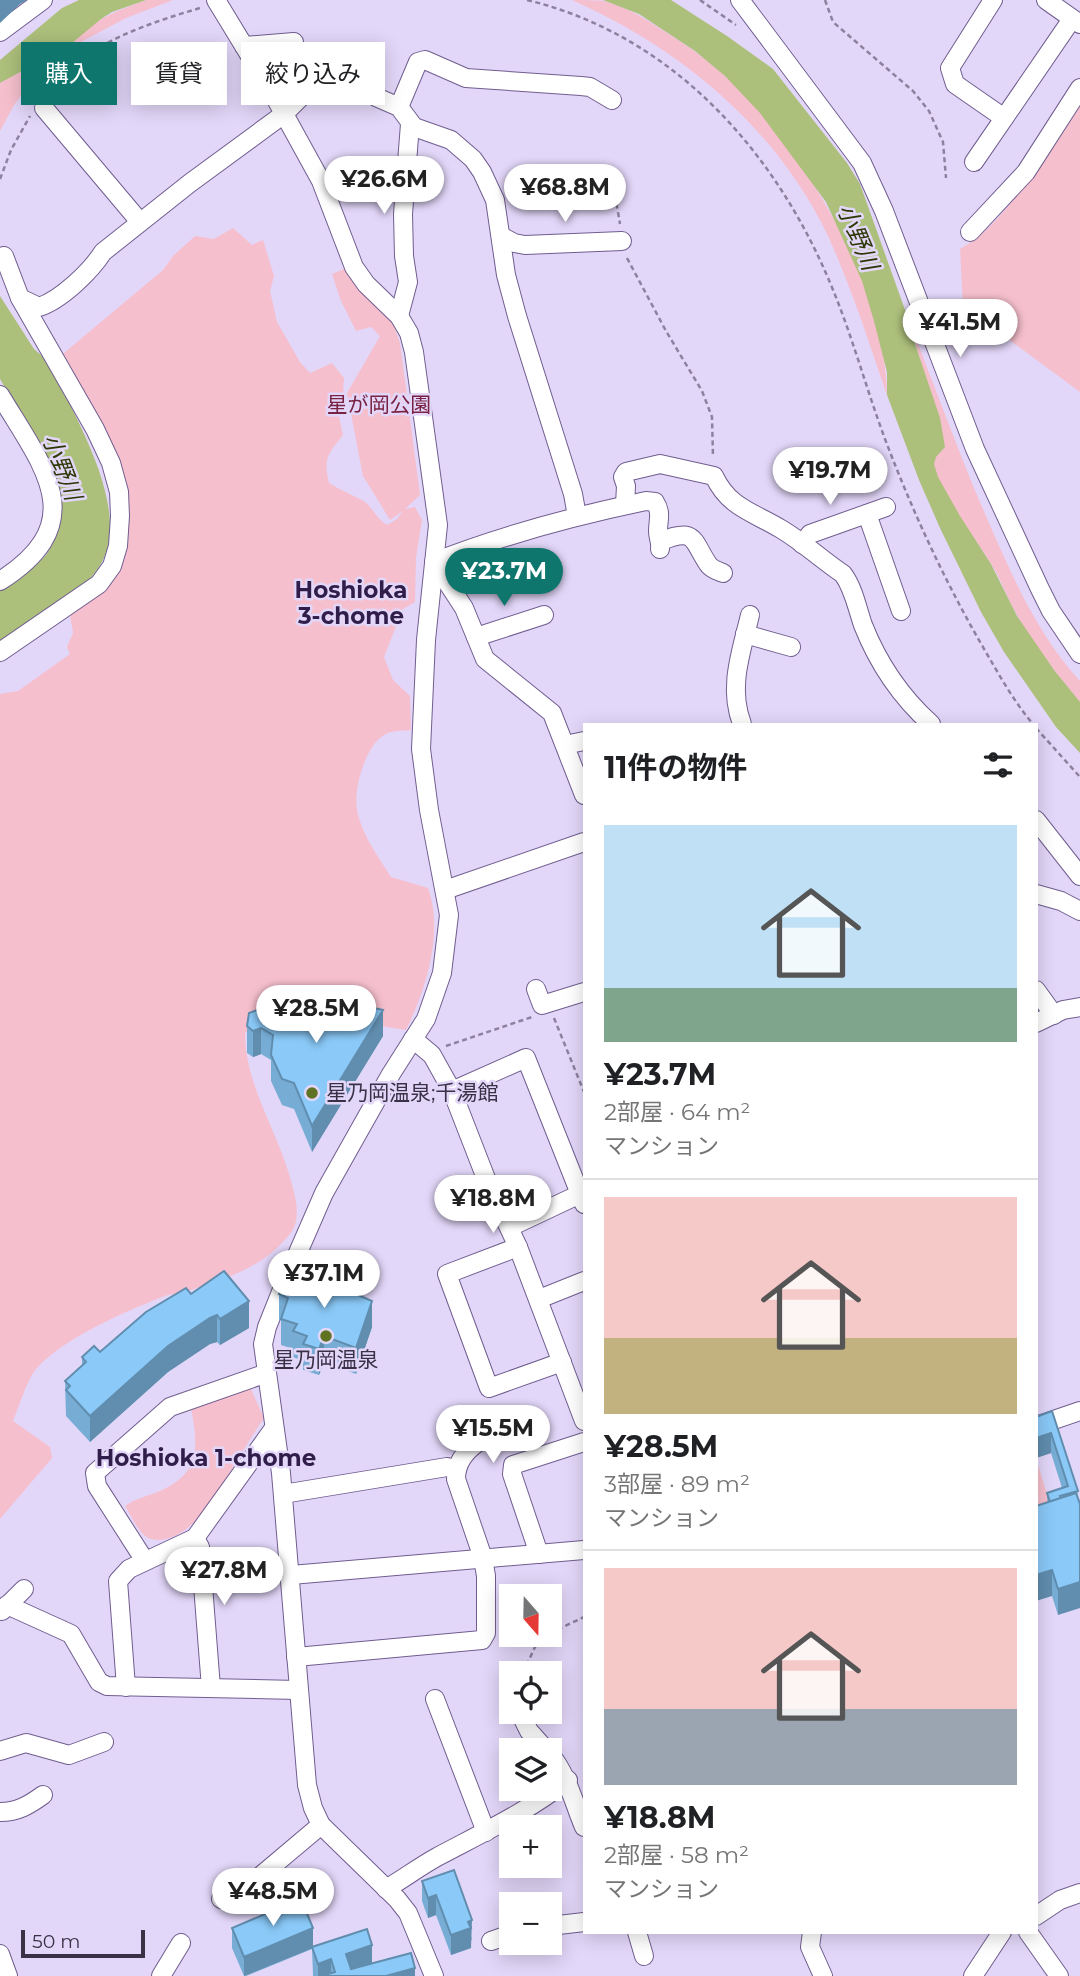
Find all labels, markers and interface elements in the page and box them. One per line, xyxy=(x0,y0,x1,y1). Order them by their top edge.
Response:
chip: 購入 xyxy=(21,42,117,105)
chip: 賃貸 xyxy=(131,42,227,105)
chip: 絞り込み xyxy=(241,42,385,105)
pin: ¥26.6M xyxy=(327,156,441,216)
pin: ¥68.8M xyxy=(508,164,622,224)
text: ¥26.6M xyxy=(340,165,428,193)
text: ¥68.8M xyxy=(520,173,610,201)
water label: 小野川 xyxy=(832,200,886,277)
pin: ¥41.5M xyxy=(903,300,1017,359)
text: ¥41.5M xyxy=(919,308,1001,336)
park label: 星が岡公園 xyxy=(327,392,432,417)
water label: 小野川 xyxy=(37,430,89,507)
pin: ¥19.7M xyxy=(773,448,887,507)
text: ¥19.7M xyxy=(789,456,871,484)
pin: ¥23.7M xyxy=(447,548,561,608)
text: ¥23.7M xyxy=(461,557,547,585)
district label: Hoshioka 3-chome xyxy=(295,576,407,630)
icon: filters xyxy=(979,746,1017,784)
text: 11件の物件 xyxy=(604,749,748,786)
icon: home xyxy=(748,870,874,996)
pin: ¥28.5M xyxy=(259,986,373,1045)
text: ¥28.5M xyxy=(272,994,360,1022)
text: ¥23.7M xyxy=(604,1056,716,1093)
place label: 星乃岡温泉;千湯館 xyxy=(326,1080,498,1105)
marker: 星乃岡温泉;千湯館 xyxy=(304,1085,320,1101)
text: 2部屋 · 64 m² xyxy=(604,1098,750,1126)
text: マンション xyxy=(604,1132,719,1160)
pin: ¥18.8M xyxy=(436,1176,550,1235)
text: ¥18.8M xyxy=(450,1184,536,1212)
icon: home xyxy=(748,1242,874,1368)
pin: ¥37.1M xyxy=(267,1250,381,1310)
text: ¥37.1M xyxy=(284,1259,364,1287)
marker: 星乃岡温泉 xyxy=(318,1328,334,1344)
place label: 星乃岡温泉 xyxy=(274,1347,379,1372)
pin: ¥15.5M xyxy=(436,1406,550,1465)
text: ¥15.5M xyxy=(452,1414,534,1442)
text: ¥28.5M xyxy=(604,1428,718,1465)
district label: Hoshioka 1-chome xyxy=(96,1444,316,1472)
text: 3部屋 · 89 m² xyxy=(604,1470,750,1498)
text: マンション xyxy=(604,1504,719,1532)
pin: ¥27.8M xyxy=(167,1548,281,1607)
text: ¥27.8M xyxy=(180,1556,268,1584)
north arrow xyxy=(499,1584,562,1647)
map controls xyxy=(499,1584,562,1955)
icon: home xyxy=(748,1613,874,1739)
button: locate xyxy=(499,1661,562,1724)
button: layers xyxy=(499,1738,562,1801)
text: ¥18.8M xyxy=(604,1799,715,1836)
button: + xyxy=(499,1815,562,1878)
text: 2部屋 · 58 m² xyxy=(604,1841,749,1869)
pin: ¥48.5M xyxy=(216,1868,330,1928)
text: マンション xyxy=(604,1875,719,1903)
text: ¥48.5M xyxy=(228,1877,318,1905)
button: − xyxy=(499,1892,562,1955)
scale bar xyxy=(21,1927,145,1959)
text: 50 m xyxy=(32,1930,80,1953)

